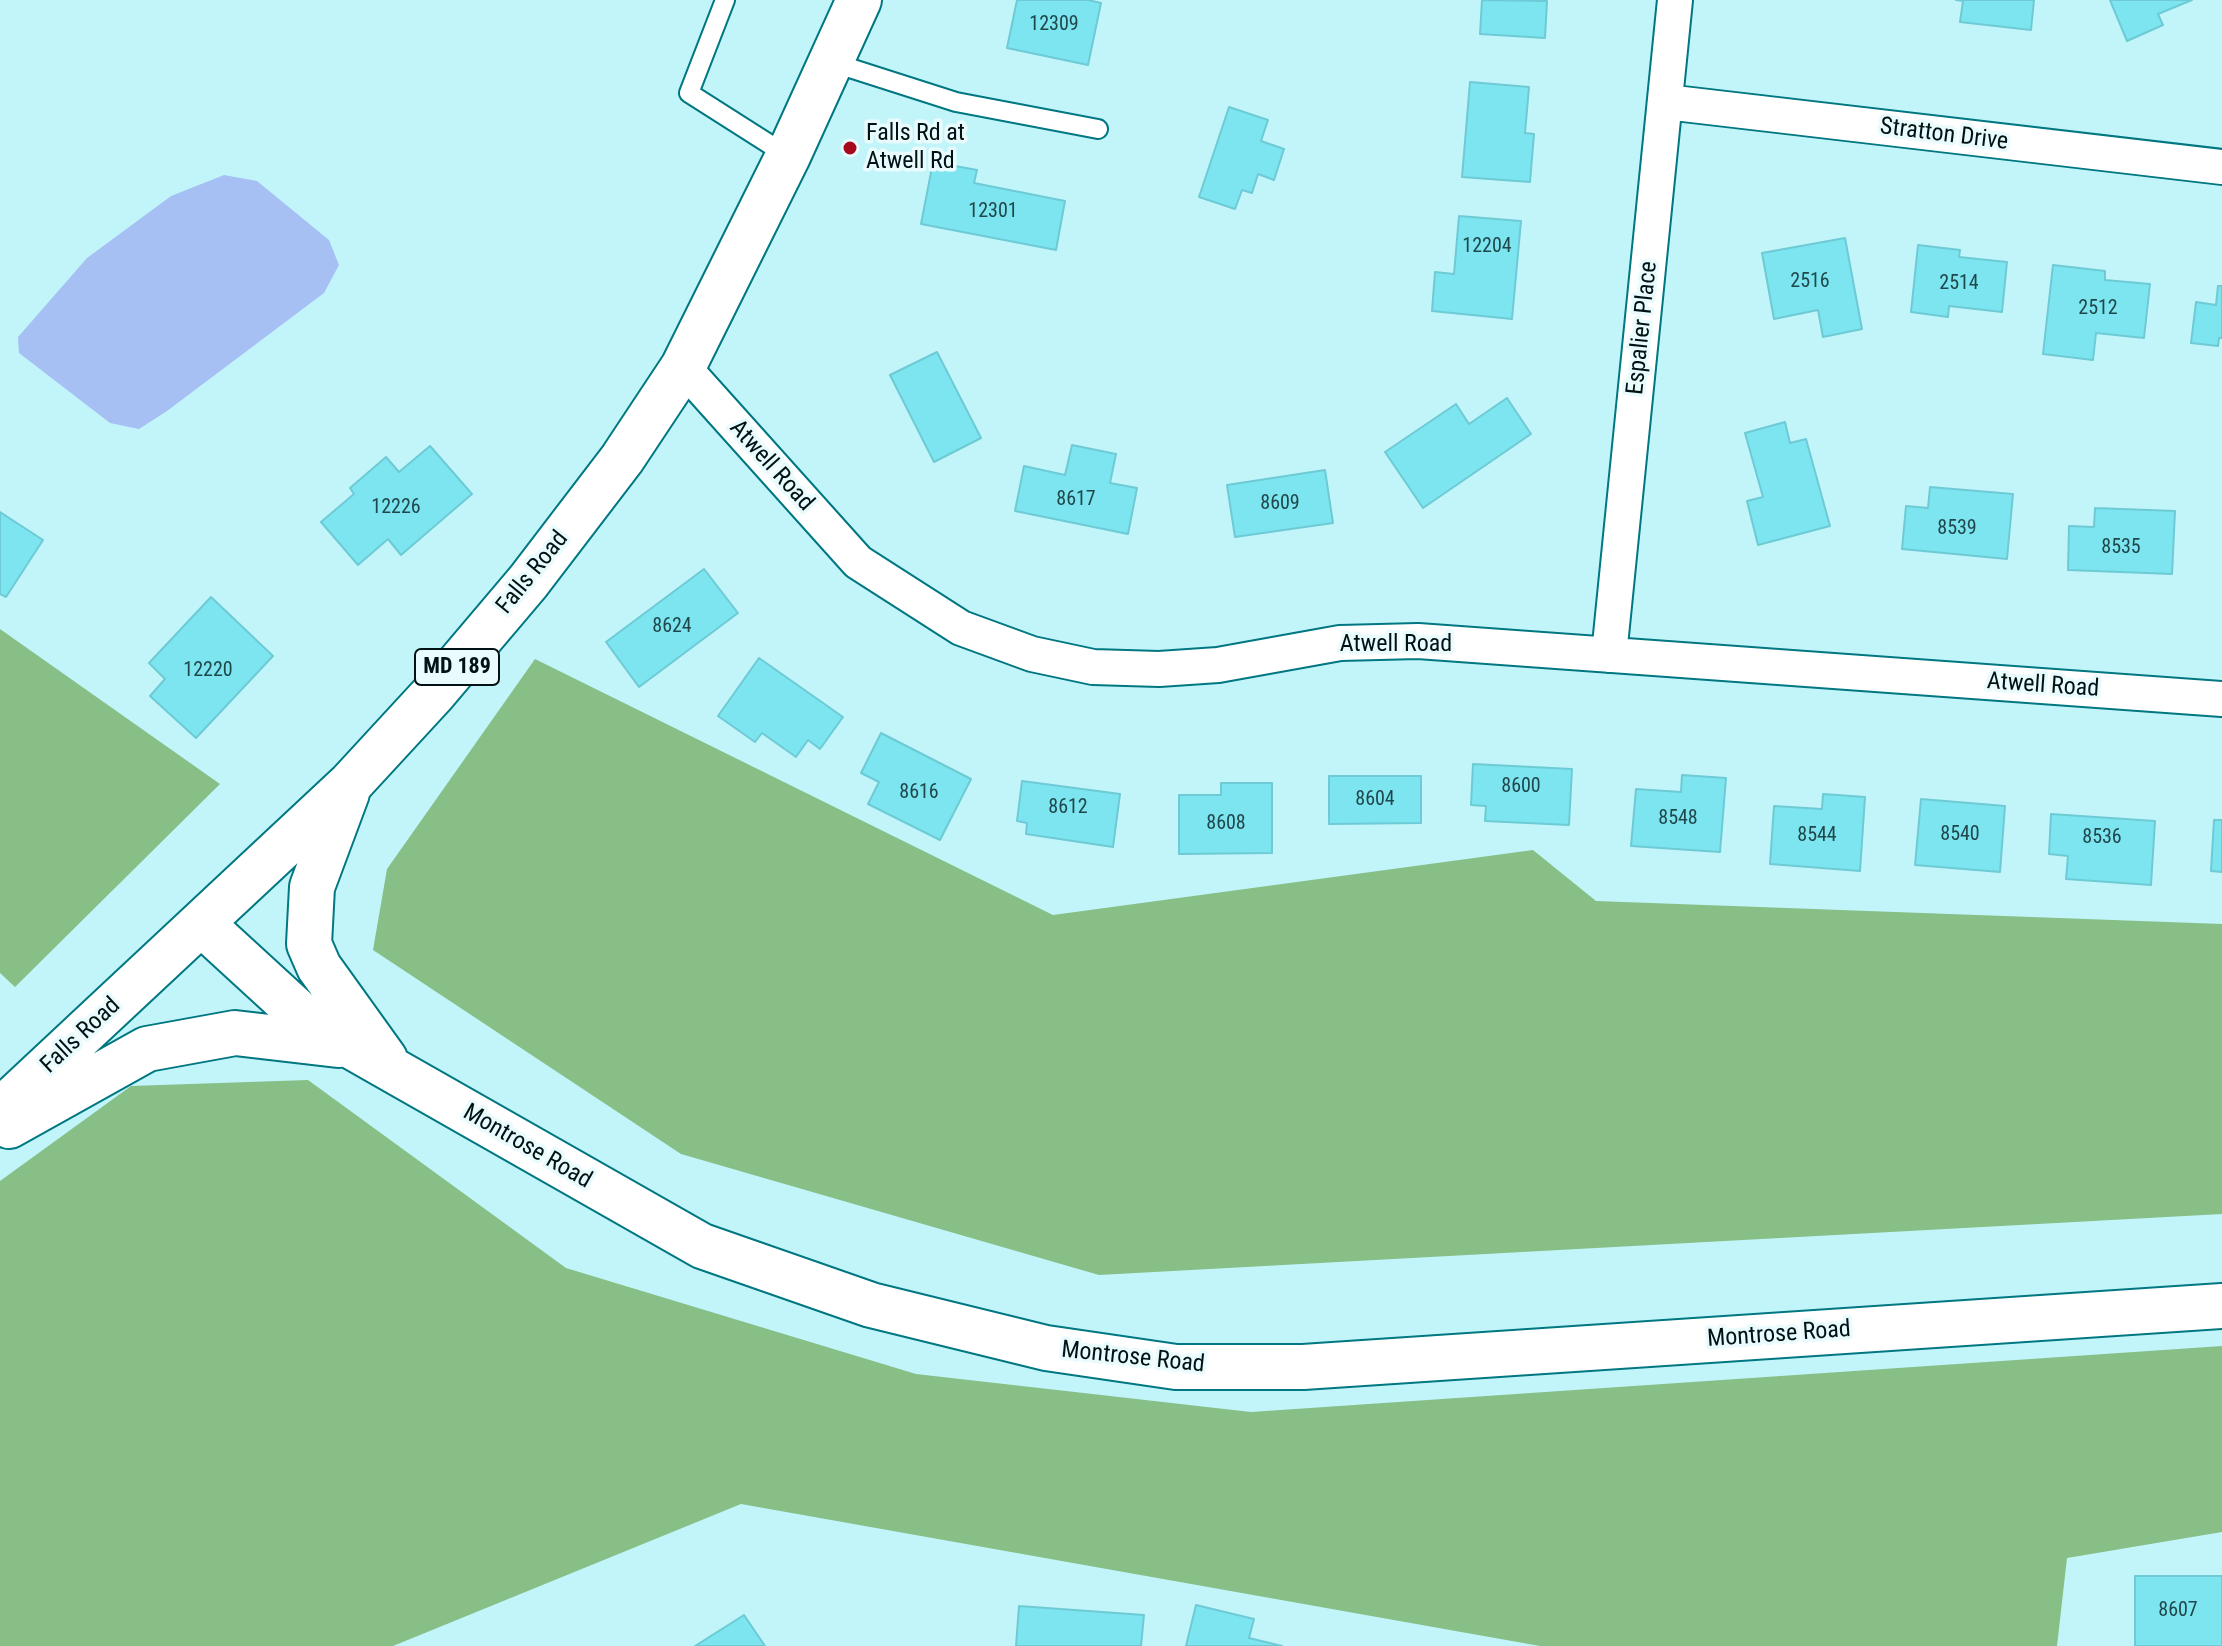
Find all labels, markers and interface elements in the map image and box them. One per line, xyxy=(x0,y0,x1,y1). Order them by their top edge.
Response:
house number: 12309 xyxy=(1029,13,1079,37)
street label: Stratton Drive xyxy=(1878,113,2010,157)
place label: Falls Rd at Atwell Rd xyxy=(866,120,965,176)
marker: Falls Rd at Atwell Rd xyxy=(841,139,859,157)
house number: 12301 xyxy=(968,200,1018,224)
house number: 12204 xyxy=(1462,235,1512,259)
street label: Espalier Place xyxy=(1622,260,1664,396)
house number: 2516 xyxy=(1790,270,1830,294)
house number: 2514 xyxy=(1939,272,1979,296)
house number: 2512 xyxy=(2078,297,2118,321)
street label: Atwell Road xyxy=(723,415,819,517)
house number: 8617 xyxy=(1056,488,1096,512)
house number: 8609 xyxy=(1260,492,1300,516)
house number: 12226 xyxy=(371,496,421,520)
house number: 8539 xyxy=(1937,517,1977,541)
street label: Falls Road xyxy=(491,526,575,620)
house number: 8535 xyxy=(2101,536,2141,560)
house number: 8624 xyxy=(652,615,692,639)
street label: Atwell Road xyxy=(1340,631,1452,659)
road number: MD 189 xyxy=(415,649,499,685)
house number: 12220 xyxy=(183,659,233,683)
street label: Atwell Road xyxy=(1986,668,2100,704)
house number: 8600 xyxy=(1501,775,1541,799)
house number: 8616 xyxy=(899,781,939,805)
house number: 8604 xyxy=(1355,788,1395,812)
house number: 8612 xyxy=(1048,796,1088,820)
house number: 8548 xyxy=(1658,807,1698,831)
house number: 8608 xyxy=(1206,812,1246,836)
house number: 8540 xyxy=(1940,823,1980,847)
house number: 8544 xyxy=(1797,824,1837,848)
house number: 8536 xyxy=(2082,826,2122,850)
street label: Falls Road xyxy=(35,992,127,1080)
street label: Montrose Road xyxy=(457,1099,597,1195)
street label: Montrose Road xyxy=(1706,1316,1852,1354)
street label: Montrose Road xyxy=(1060,1336,1206,1380)
house number: 8607 xyxy=(2158,1599,2198,1623)

